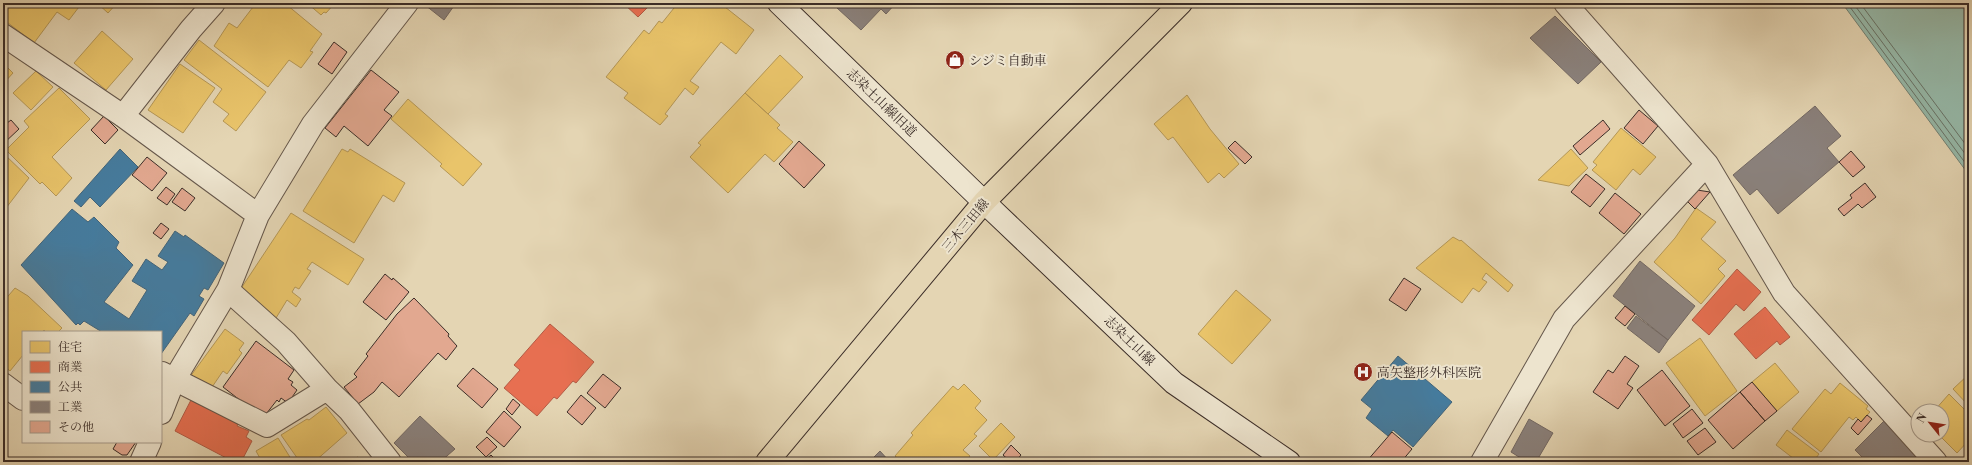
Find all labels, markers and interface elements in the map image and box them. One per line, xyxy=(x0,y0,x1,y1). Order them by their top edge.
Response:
shop icon: シジミ自動車 xyxy=(944,49,966,71)
place label: シジミ自動車 xyxy=(969,53,1047,69)
street label: 志染土山線旧道 xyxy=(843,65,920,140)
street label: 三木三田線 xyxy=(939,196,993,256)
street label: 志染土山線 xyxy=(1100,312,1158,369)
legend xyxy=(22,331,162,443)
text: 住宅 xyxy=(58,340,82,355)
text: 商業 xyxy=(58,360,82,375)
hospital icon: 高矢整形外科医院 xyxy=(1352,361,1374,383)
place label: 高矢整形外科医院 xyxy=(1377,365,1481,381)
text: 公共 xyxy=(58,380,82,395)
text: 工業 xyxy=(58,400,82,415)
north arrow xyxy=(1910,403,1950,443)
text: N xyxy=(1914,411,1931,426)
text: その他 xyxy=(58,420,94,435)

